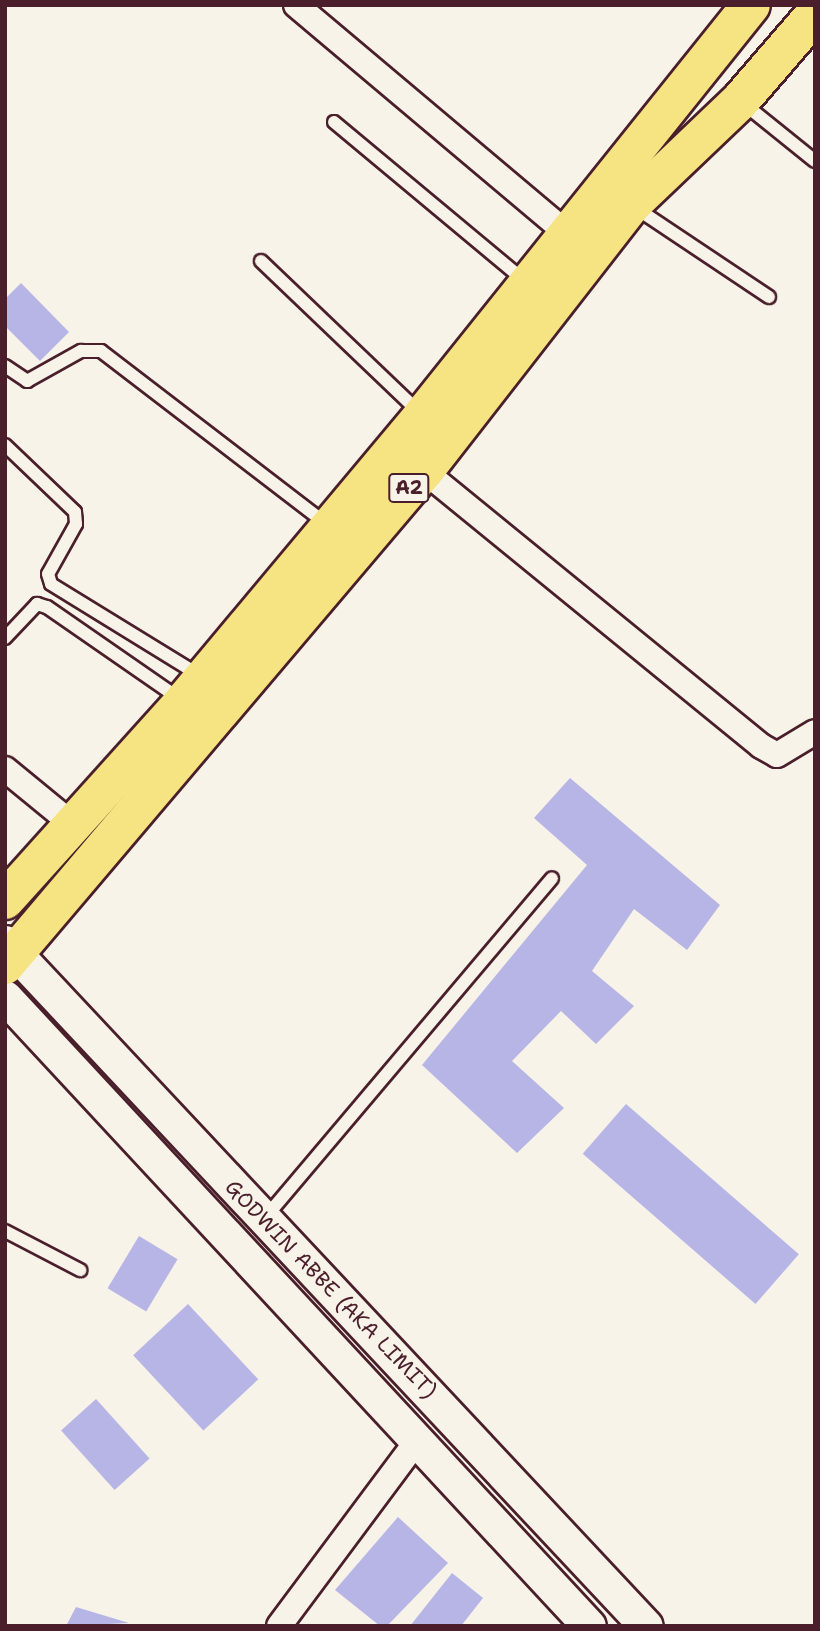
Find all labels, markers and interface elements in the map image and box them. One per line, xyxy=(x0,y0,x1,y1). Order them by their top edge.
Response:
road number: A2 xyxy=(388,472,430,503)
street label: GODWIN ABBE (AKA LIMIT) xyxy=(220,1175,442,1403)

